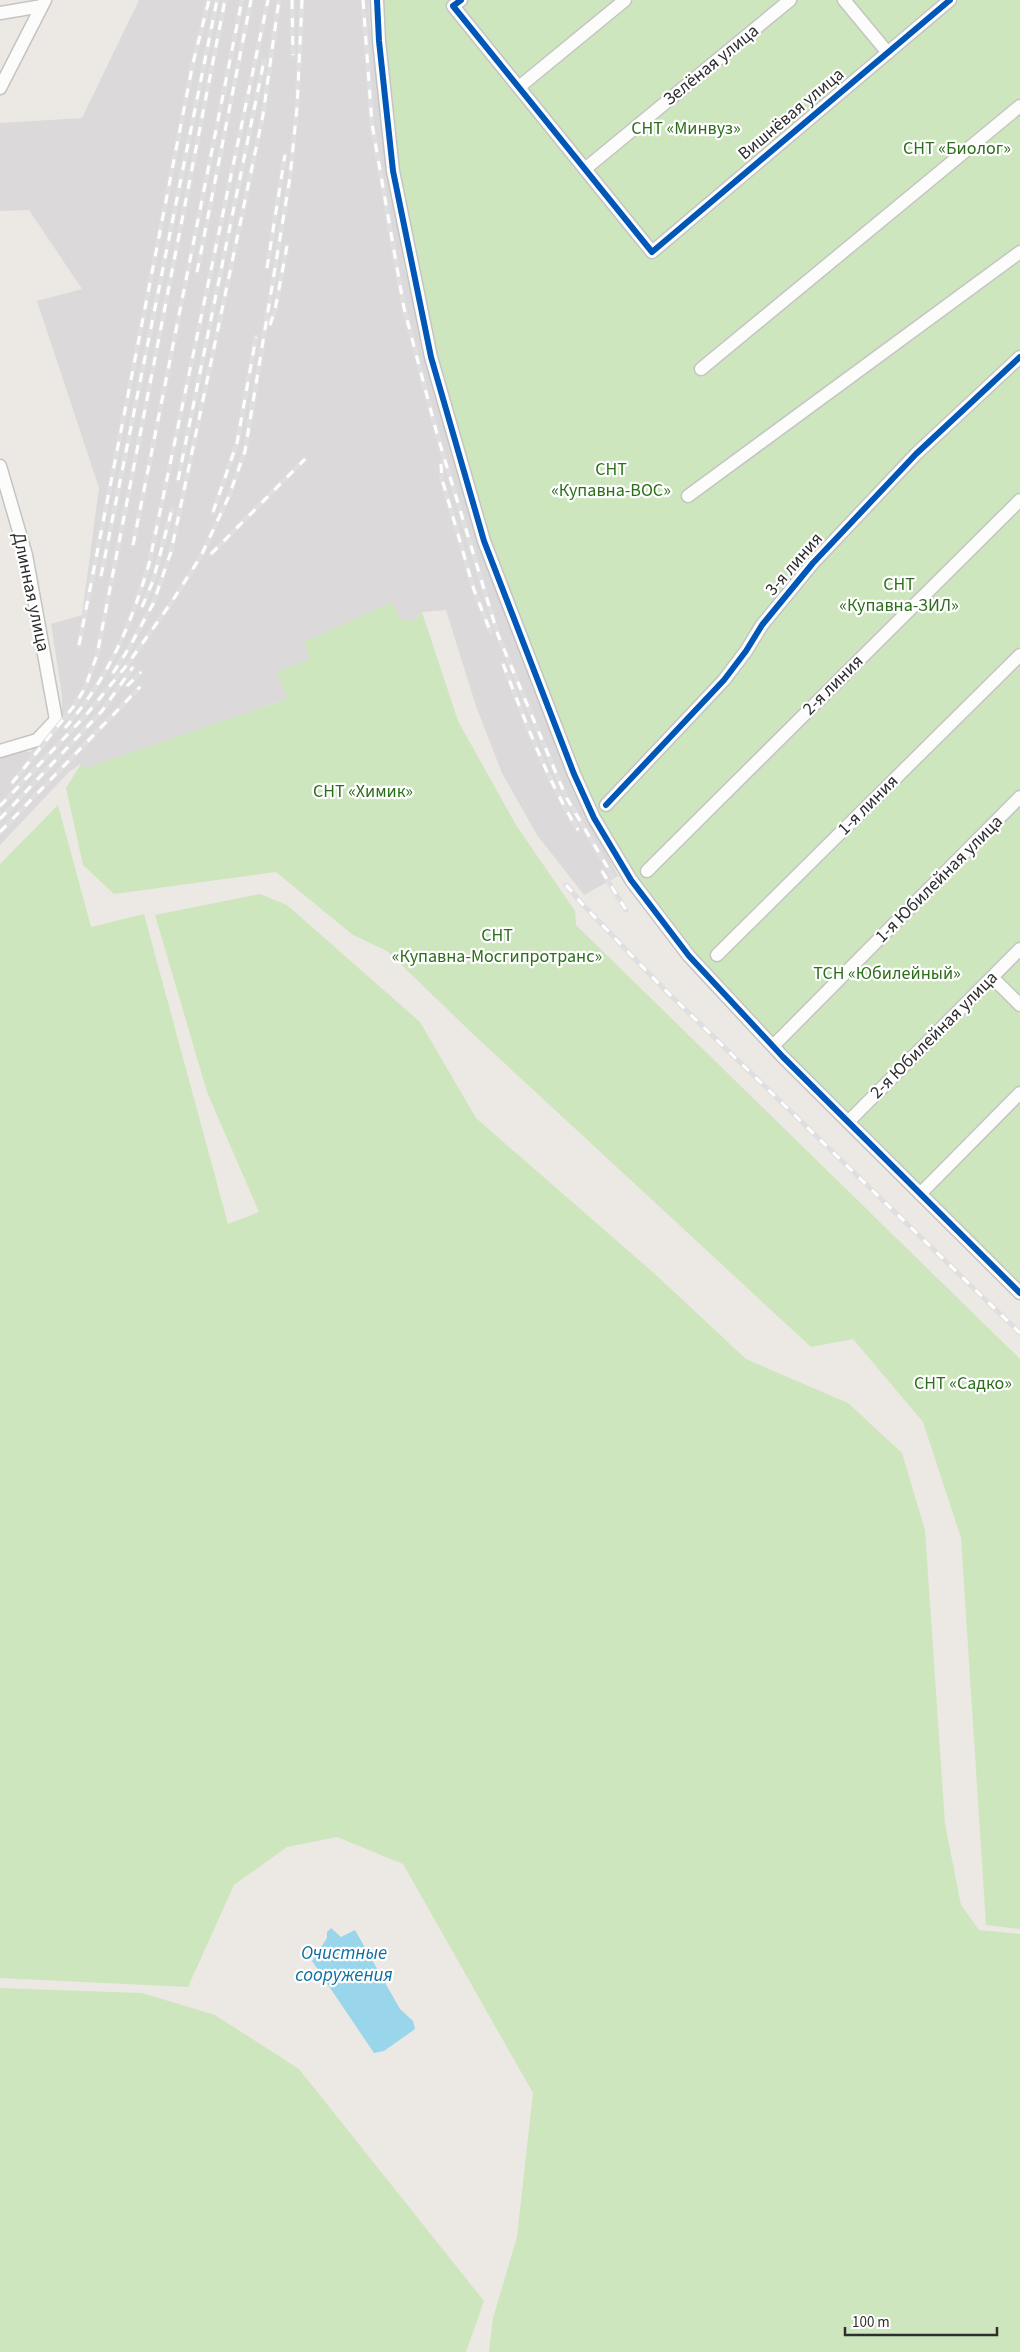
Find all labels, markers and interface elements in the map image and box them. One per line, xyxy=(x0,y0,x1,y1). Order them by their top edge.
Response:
street label: Зелёная улица xyxy=(658,19,764,111)
street label: Вишнёвая улица xyxy=(733,62,849,166)
park label: СНТ «Минвуз» xyxy=(631,116,741,141)
park label: СНТ «Биолог» xyxy=(903,136,1011,161)
park label: СНТ «Купавна-ВОС» xyxy=(551,457,671,503)
street label: 3-я линия xyxy=(759,527,829,601)
street label: Длинная улица xyxy=(6,530,56,654)
park label: СНТ «Купавна-ЗИЛ» xyxy=(839,572,959,618)
street label: 2-я линия xyxy=(797,649,869,721)
street label: 1-я линия xyxy=(832,769,904,841)
park label: СНТ «Химик» xyxy=(313,779,413,804)
street label: 1-я Юбилейная улица xyxy=(870,810,1008,948)
park label: СНТ «Купавна-Мосгипротранс» xyxy=(392,923,602,969)
park label: ТСН «Юбилейный» xyxy=(813,961,961,986)
street label: 2-я Юбилейная улица xyxy=(865,966,1003,1104)
park label: СНТ «Садко» xyxy=(914,1371,1012,1396)
water label: Очистные сооружения xyxy=(295,1940,393,1989)
scale bar xyxy=(845,2304,998,2336)
text: 100 m xyxy=(852,2312,890,2333)

